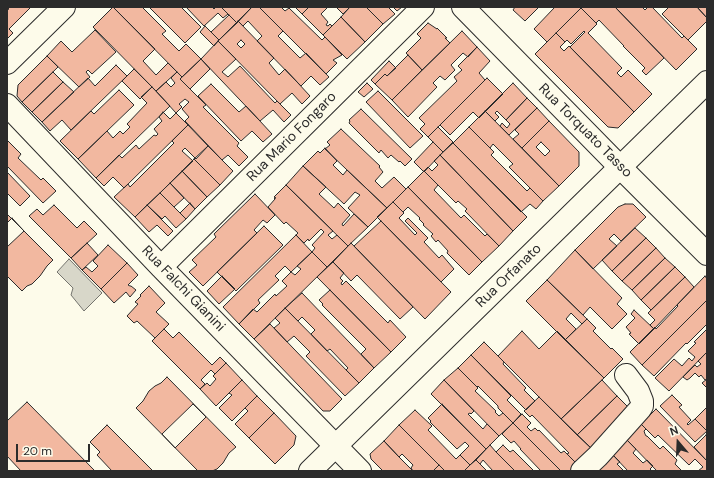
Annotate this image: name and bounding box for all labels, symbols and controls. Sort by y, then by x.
street label: Rua Torquato Tasso [535,81,635,181]
street label: Rua Mario Fongaro [244,89,340,185]
street label: Rua Orfanato [473,240,545,312]
street label: Rua Falchi Gianini [138,243,228,335]
north arrow [658,422,698,462]
text: N [668,423,680,439]
scale bar [18,436,92,462]
text: 20 m [23,443,52,459]

